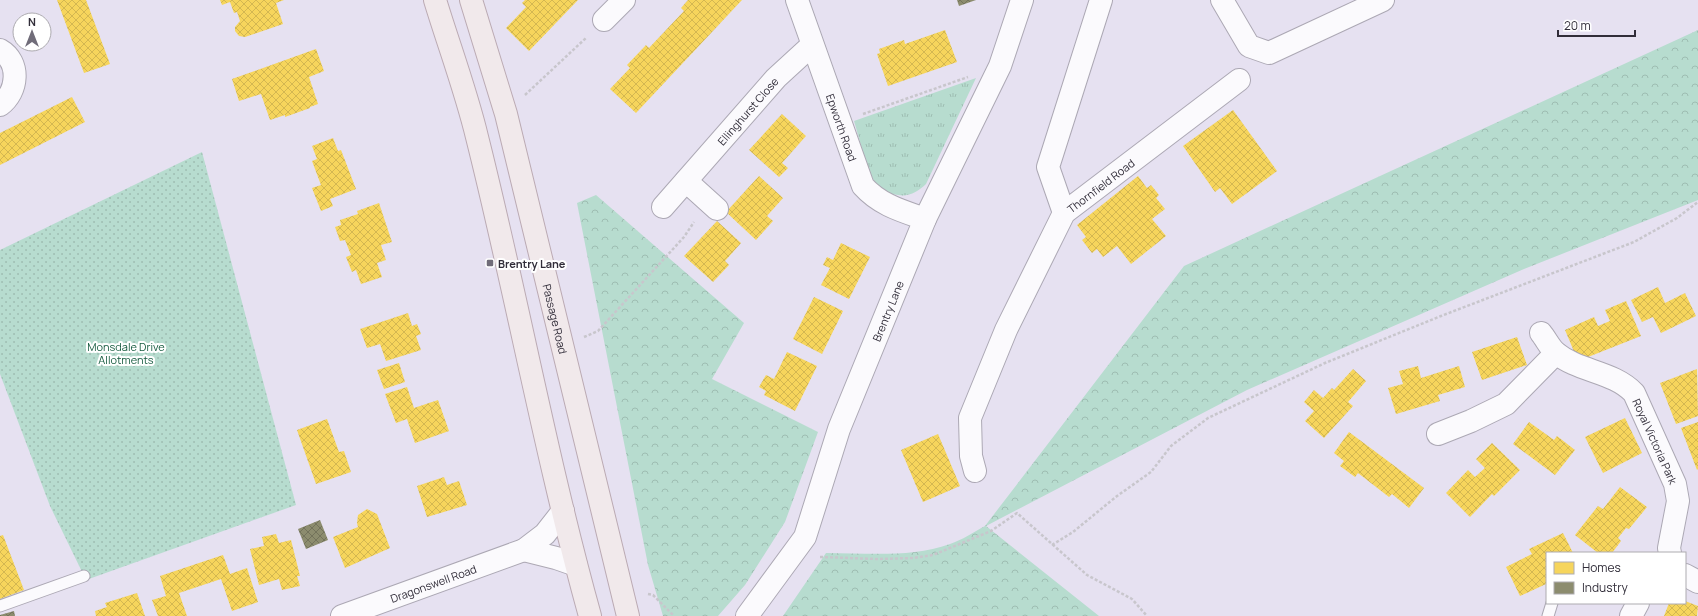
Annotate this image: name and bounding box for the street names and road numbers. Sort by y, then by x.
street label: Ellinghurst Close [714,73,782,148]
street label: Epworth Road [823,91,861,163]
street label: Thornfield Road [1064,155,1137,216]
street label: Brentry Lane [868,278,907,343]
street label: Passage Road [540,282,571,355]
street label: Royal Victoria Park [1630,396,1682,487]
street label: Dragonswell Road [388,560,478,605]

